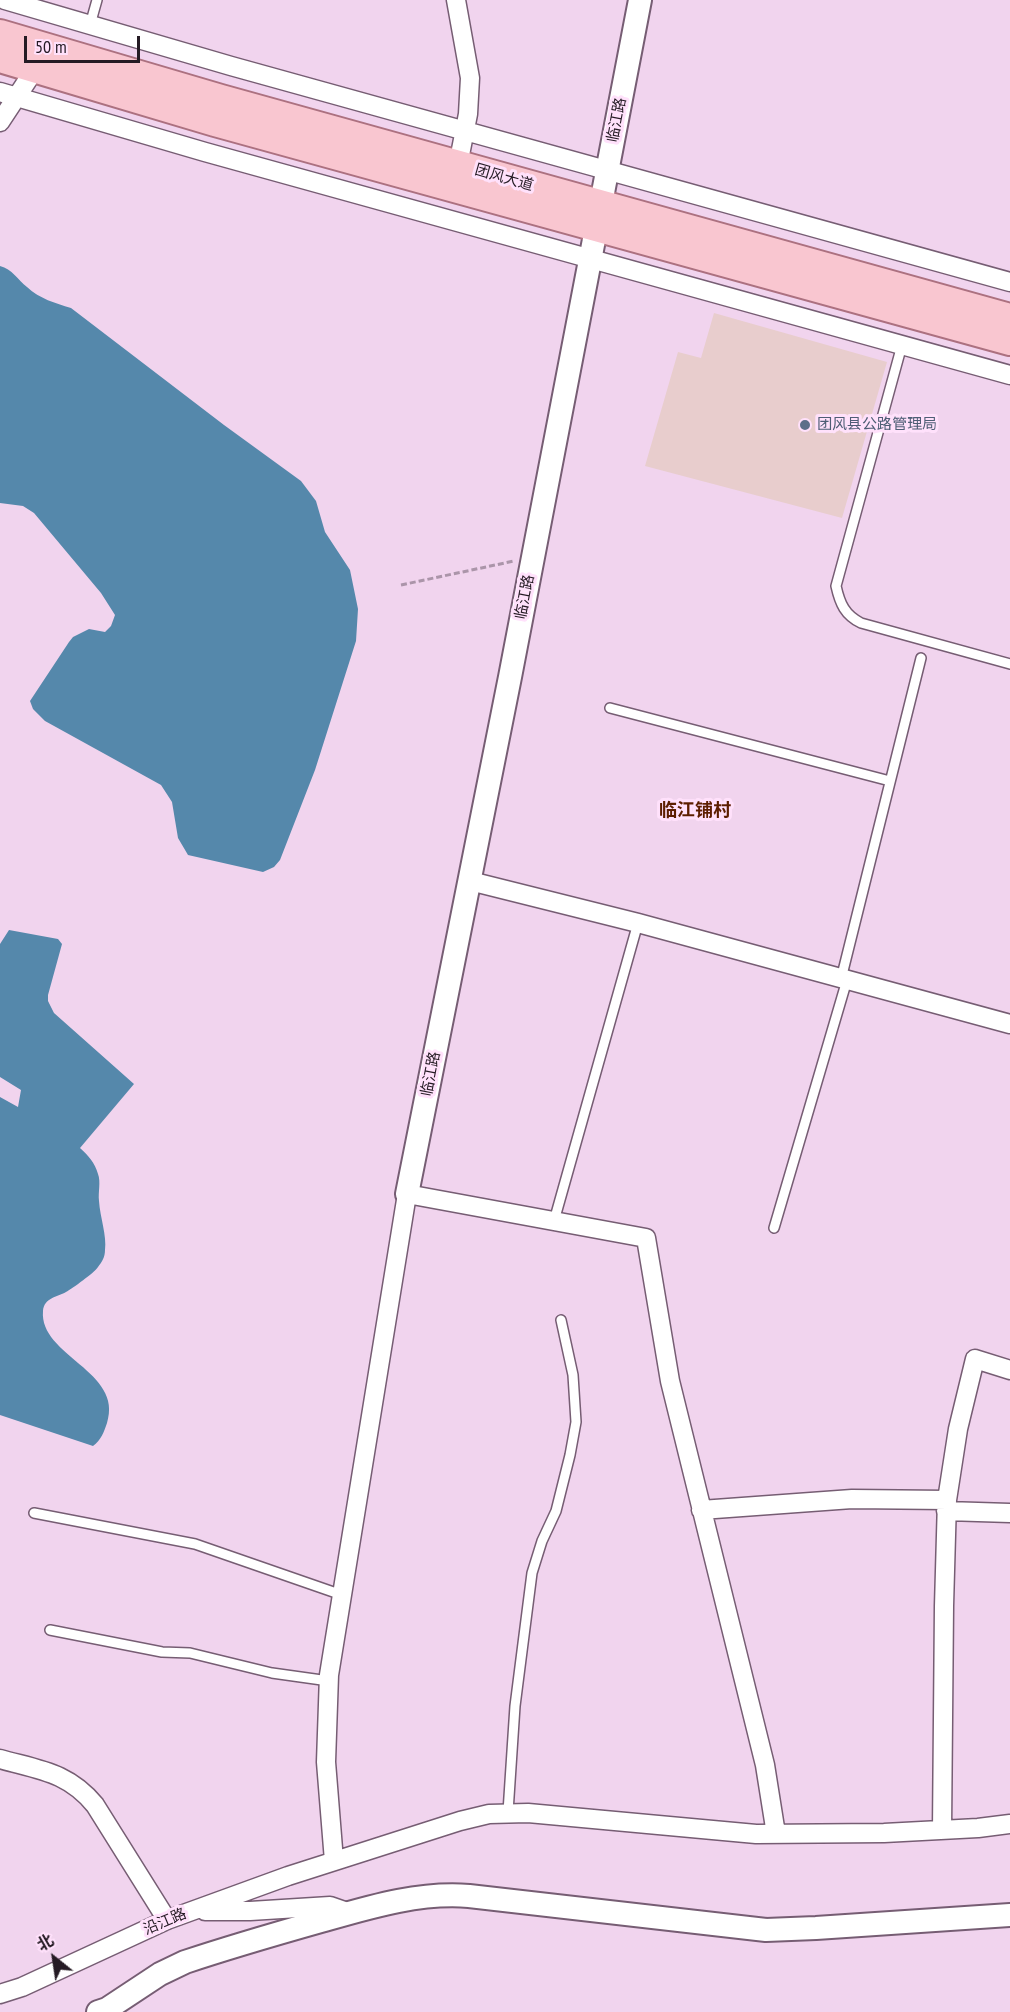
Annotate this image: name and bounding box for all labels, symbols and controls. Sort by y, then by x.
scale bar [27,24,142,62]
text: 50 m [35,35,67,58]
street label: 临江路 [604,96,630,144]
street label: 团风大道 [473,161,535,195]
place label: 团风县公路管理局 [817,416,937,434]
marker: 团风县公路管理局 [798,418,812,432]
street label: 临江路 [512,573,538,621]
district label: 临江铺村 [659,800,731,822]
street label: 临江路 [418,1050,444,1098]
street label: 沿江路 [141,1905,189,1939]
north arrow [24,1928,84,1988]
text: 北 [33,1930,57,1955]

